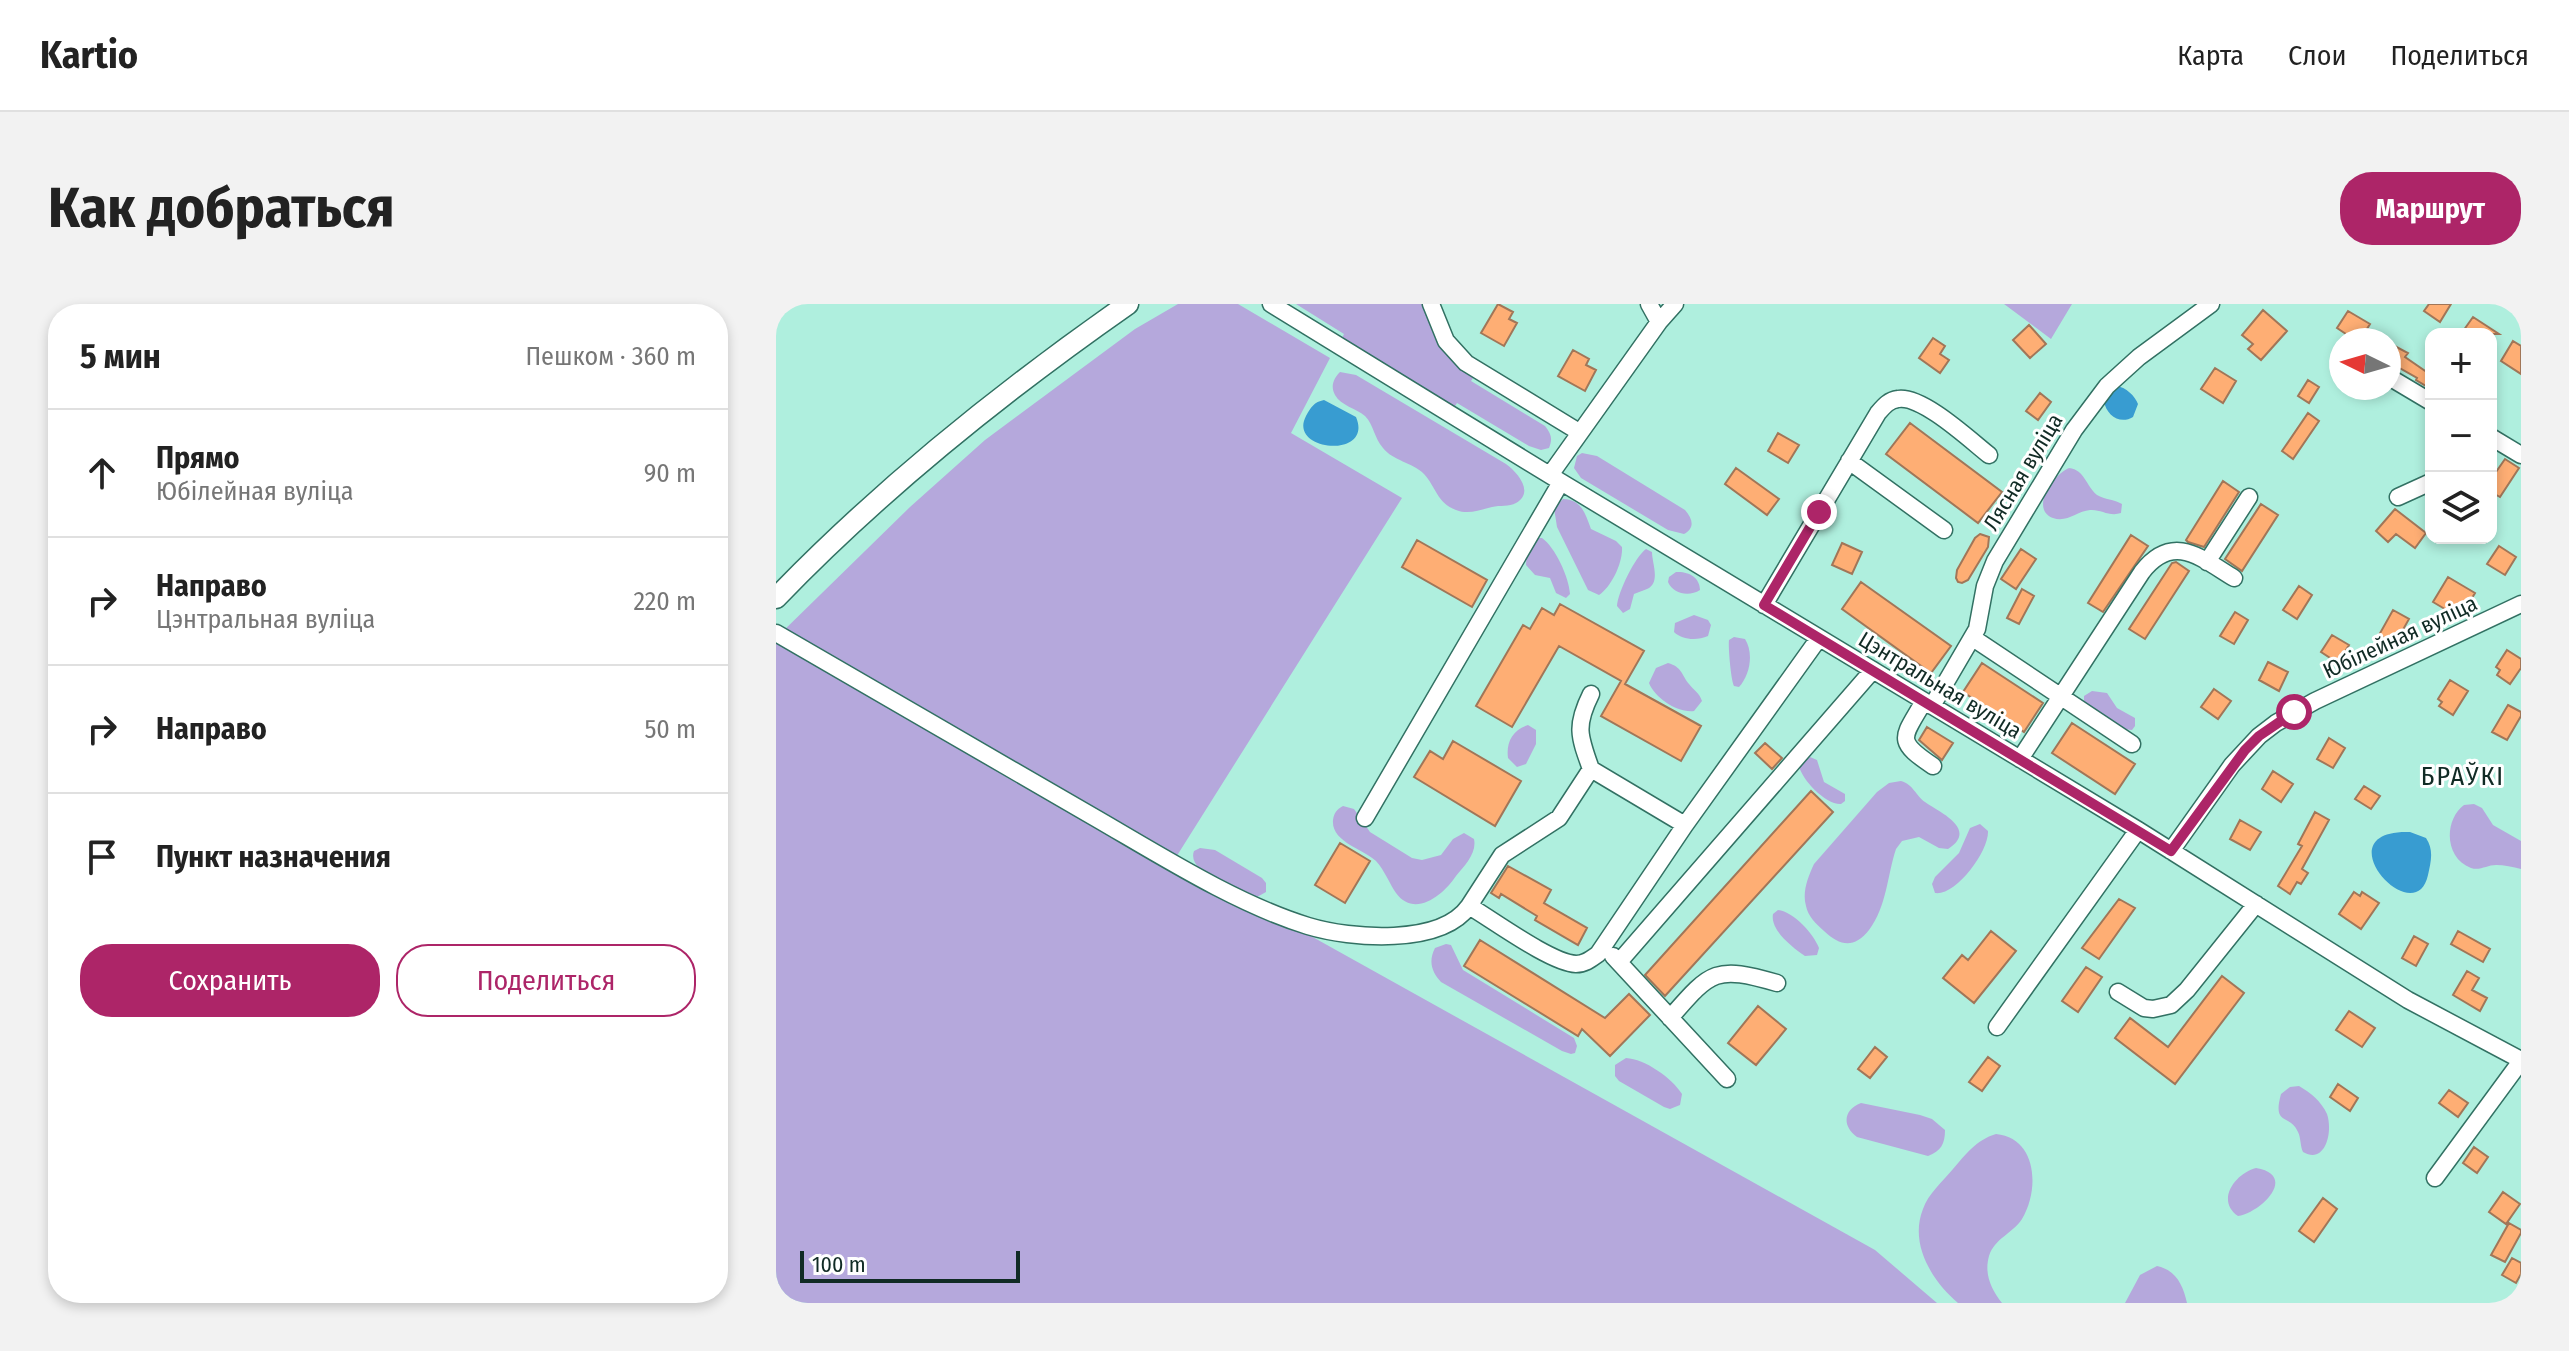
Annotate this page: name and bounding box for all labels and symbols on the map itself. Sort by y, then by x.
north arrow [2329,328,2401,400]
street label: Лясная вуліца [1978,409,2068,535]
route end [1801,494,1837,530]
street label: Юбілейная вуліца [2319,589,2481,685]
street label: Цэнтральная вуліца [1854,626,2026,744]
route start [2276,694,2312,730]
district label: БРАЎКІ [2421,761,2505,792]
scale bar [800,1247,1020,1283]

